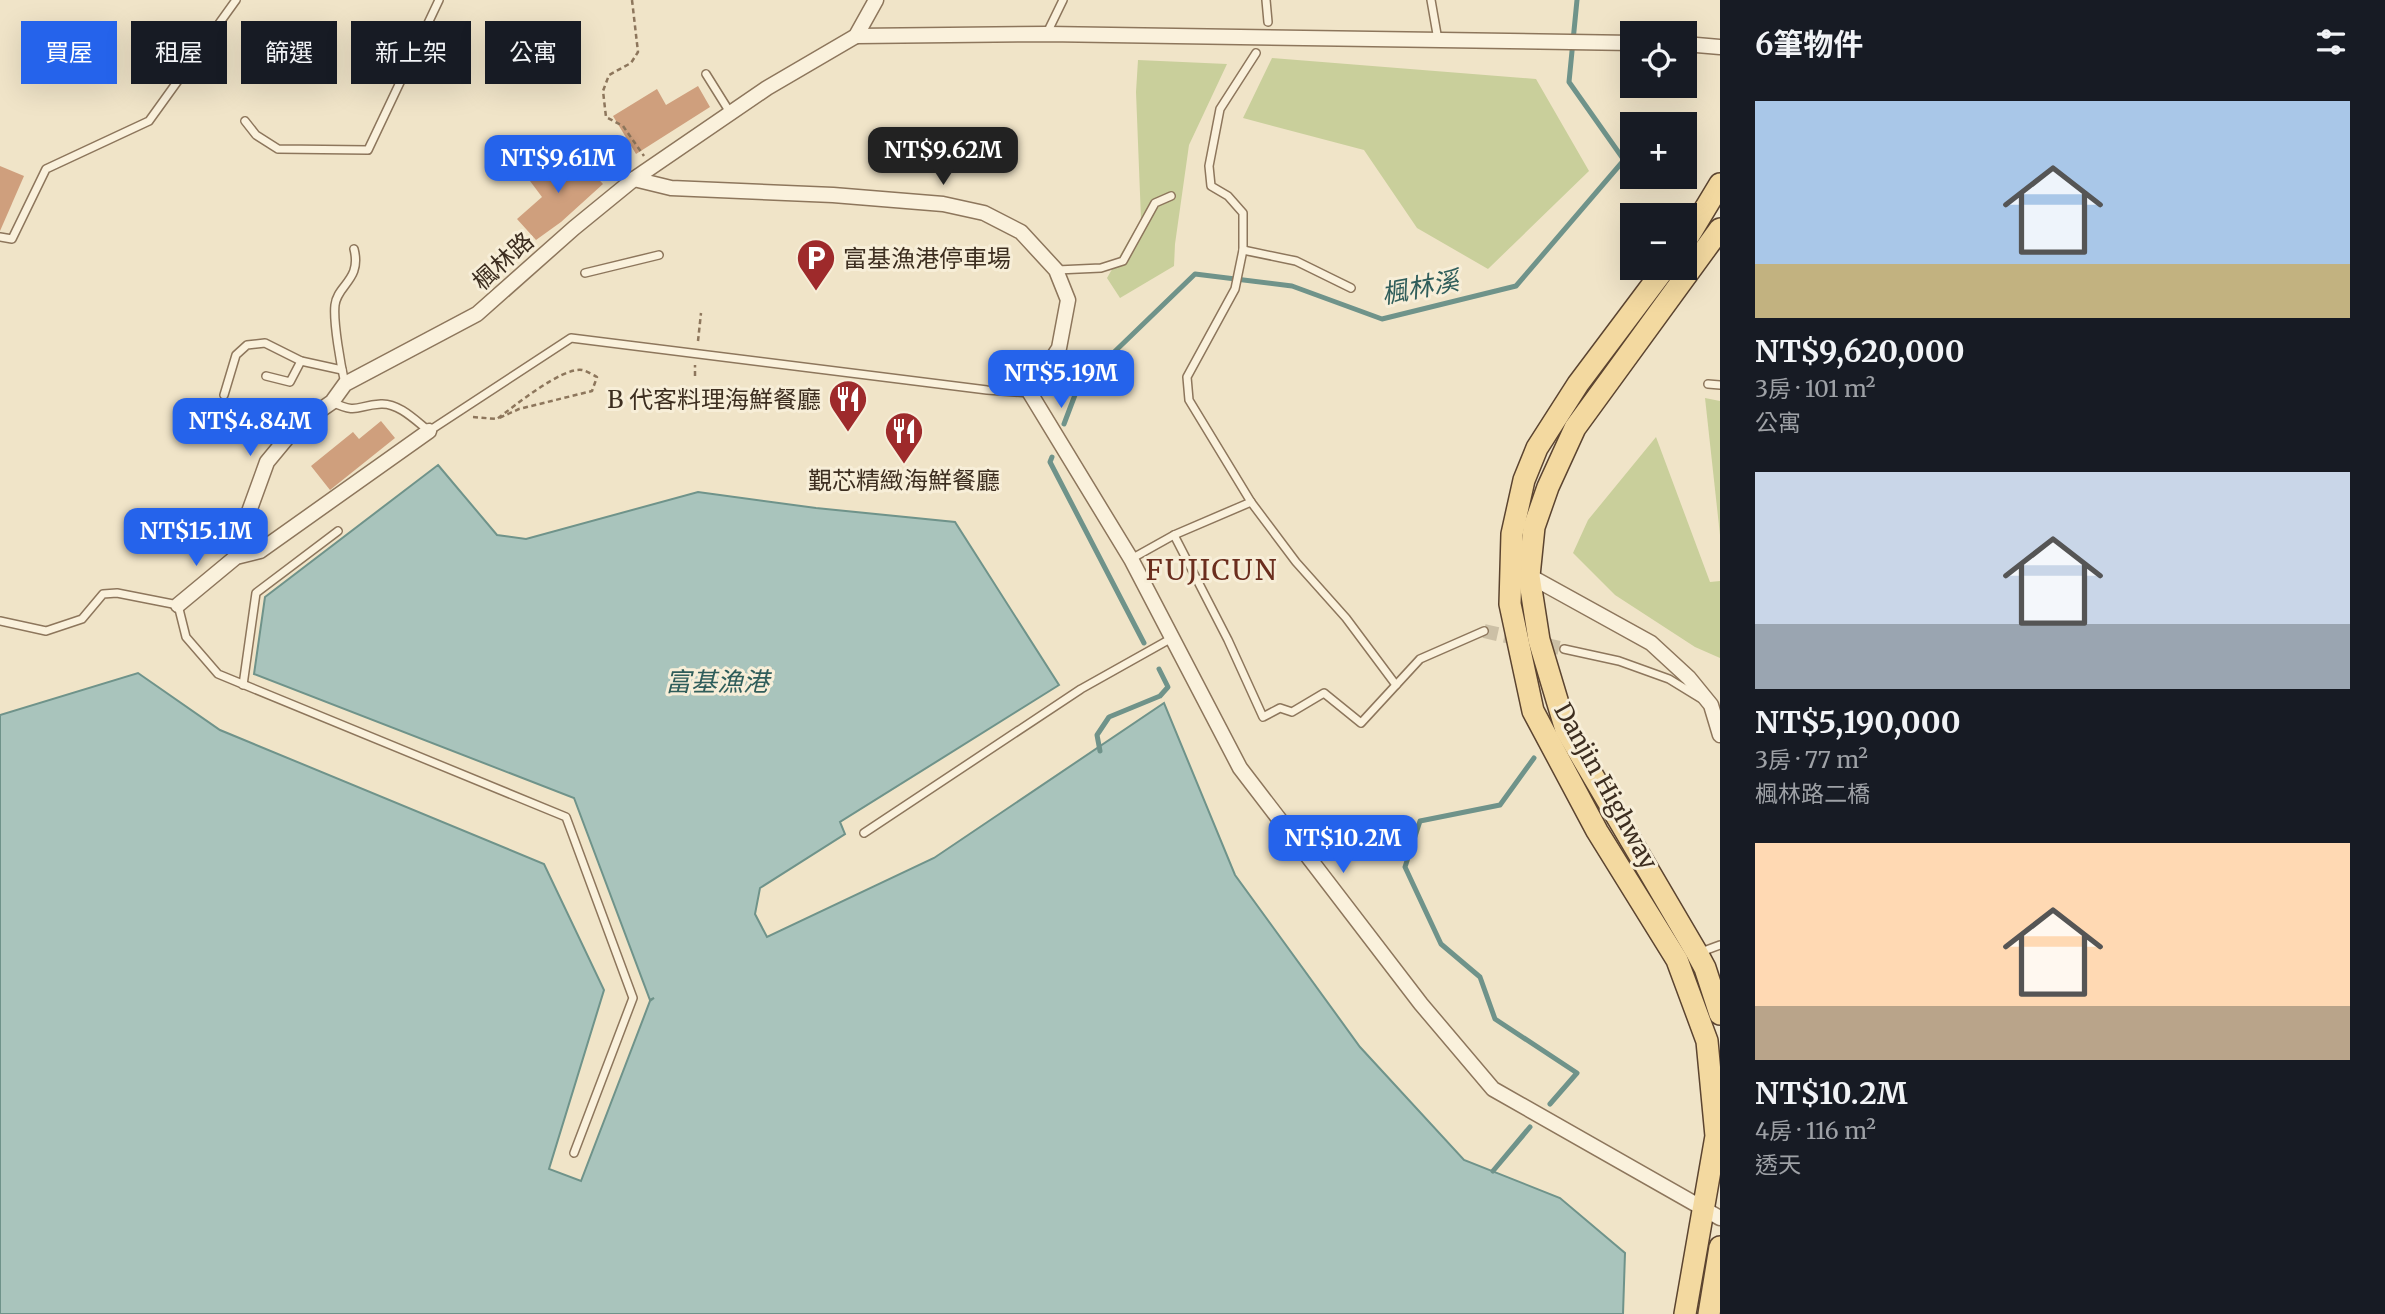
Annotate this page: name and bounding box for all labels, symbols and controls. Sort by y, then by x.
chip: 買屋 [21,21,117,84]
chip: 租屋 [131,21,227,84]
chip: 篩選 [241,21,337,84]
chip: 新上架 [351,21,471,84]
chip: 公寓 [485,21,581,84]
map controls [1620,21,1697,280]
button: locate [1620,21,1697,98]
icon: filters [2312,23,2350,61]
text: 6筆物件 [1755,25,1863,63]
button: + [1620,112,1697,189]
pin: NT$9.62M [871,128,1015,187]
text: NT$9.62M [884,135,1002,164]
pin: NT$9.61M [486,136,630,195]
text: NT$9.61M [500,143,616,172]
icon: home [1990,147,2116,273]
button: − [1620,203,1697,280]
street label: 楓林路 [466,225,540,297]
parking icon: 富基漁港停車場 [795,237,837,292]
place label: 富基漁港停車場 [843,243,1011,274]
water label: 楓林溪 [1379,263,1465,311]
text: NT$9,620,000 [1755,332,1965,370]
pin: NT$5.19M [989,350,1133,410]
text: NT$5.19M [1004,358,1118,387]
text: 3房 · 101 m² [1755,374,1875,403]
restaurant icon: B 代客料理海鮮餐廳 [827,378,869,433]
place label: B 代客料理海鮮餐廳 [607,384,821,415]
pin: NT$4.84M [178,398,322,458]
text: NT$4.84M [189,406,311,435]
text: 公寓 [1755,408,1801,437]
restaurant icon: 覲芯精緻海鮮餐廳 [883,410,925,465]
place label: 覲芯精緻海鮮餐廳 [808,465,1000,496]
pin: NT$15.1M [124,508,268,568]
text: NT$15.1M [140,516,252,545]
icon: home [1990,518,2116,644]
district label: FUJICUN [1146,552,1278,588]
water label: 富基漁港 [665,665,773,698]
street label: Danjin Highway [1547,697,1665,875]
text: NT$5,190,000 [1755,703,1961,741]
text: 3房 · 77 m² [1755,745,1868,774]
text: 楓林路二橋 [1755,779,1870,808]
pin: NT$10.2M [1271,816,1415,875]
text: NT$10.2M [1284,823,1402,852]
icon: home [1990,889,2116,1015]
text: NT$10.2M [1755,1074,1908,1112]
text: 4房 · 116 m² [1755,1116,1876,1145]
text: 透天 [1755,1150,1801,1179]

